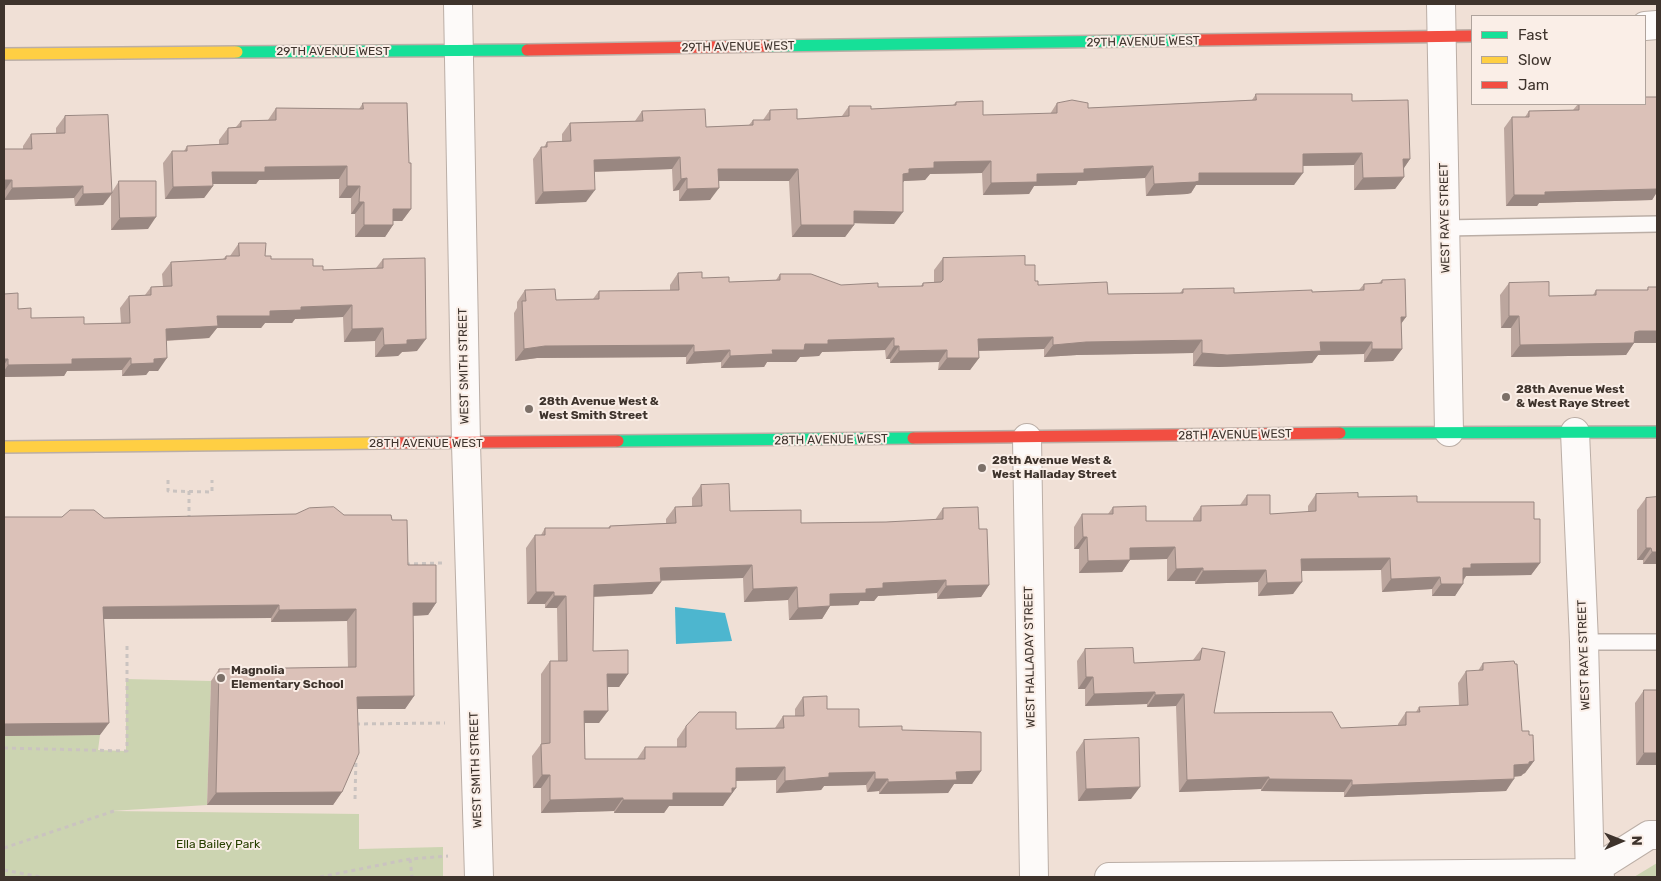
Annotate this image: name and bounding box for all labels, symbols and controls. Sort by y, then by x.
legend [1471,15,1646,105]
text: Fast [1518,26,1548,44]
street label: 29TH AVENUE WEST [1086,34,1200,50]
street label: 29TH AVENUE WEST [681,39,795,55]
street label: 29TH AVENUE WEST [276,45,390,59]
text: Slow [1518,51,1551,69]
text: Jam [1518,76,1549,94]
street label: WEST RAYE STREET [1437,162,1453,274]
street label: WEST SMITH STREET [456,308,472,424]
place label: 28th Avenue West & West Raye Street [1516,383,1630,411]
marker: 28th Avenue West & West Raye Street [1500,391,1512,403]
place label: 28th Avenue West & West Smith Street [539,395,659,423]
marker: 28th Avenue West & West Smith Street [523,403,535,415]
street label: 28TH AVENUE WEST [1178,427,1292,443]
street label: 28TH AVENUE WEST [774,432,888,448]
street label: 28TH AVENUE WEST [369,437,483,451]
place label: 28th Avenue West & West Halladay Street [992,454,1117,482]
marker: 28th Avenue West & West Halladay Street [976,462,988,474]
street label: WEST HALLADAY STREET [1022,586,1038,728]
street label: WEST RAYE STREET [1575,599,1593,711]
place label: Magnolia Elementary School [231,664,344,692]
marker: Magnolia Elementary School [215,672,227,684]
street label: WEST SMITH STREET [467,712,485,828]
north arrow [1596,816,1646,866]
text: N [1628,836,1645,846]
park label: Ella Bailey Park [176,838,260,852]

